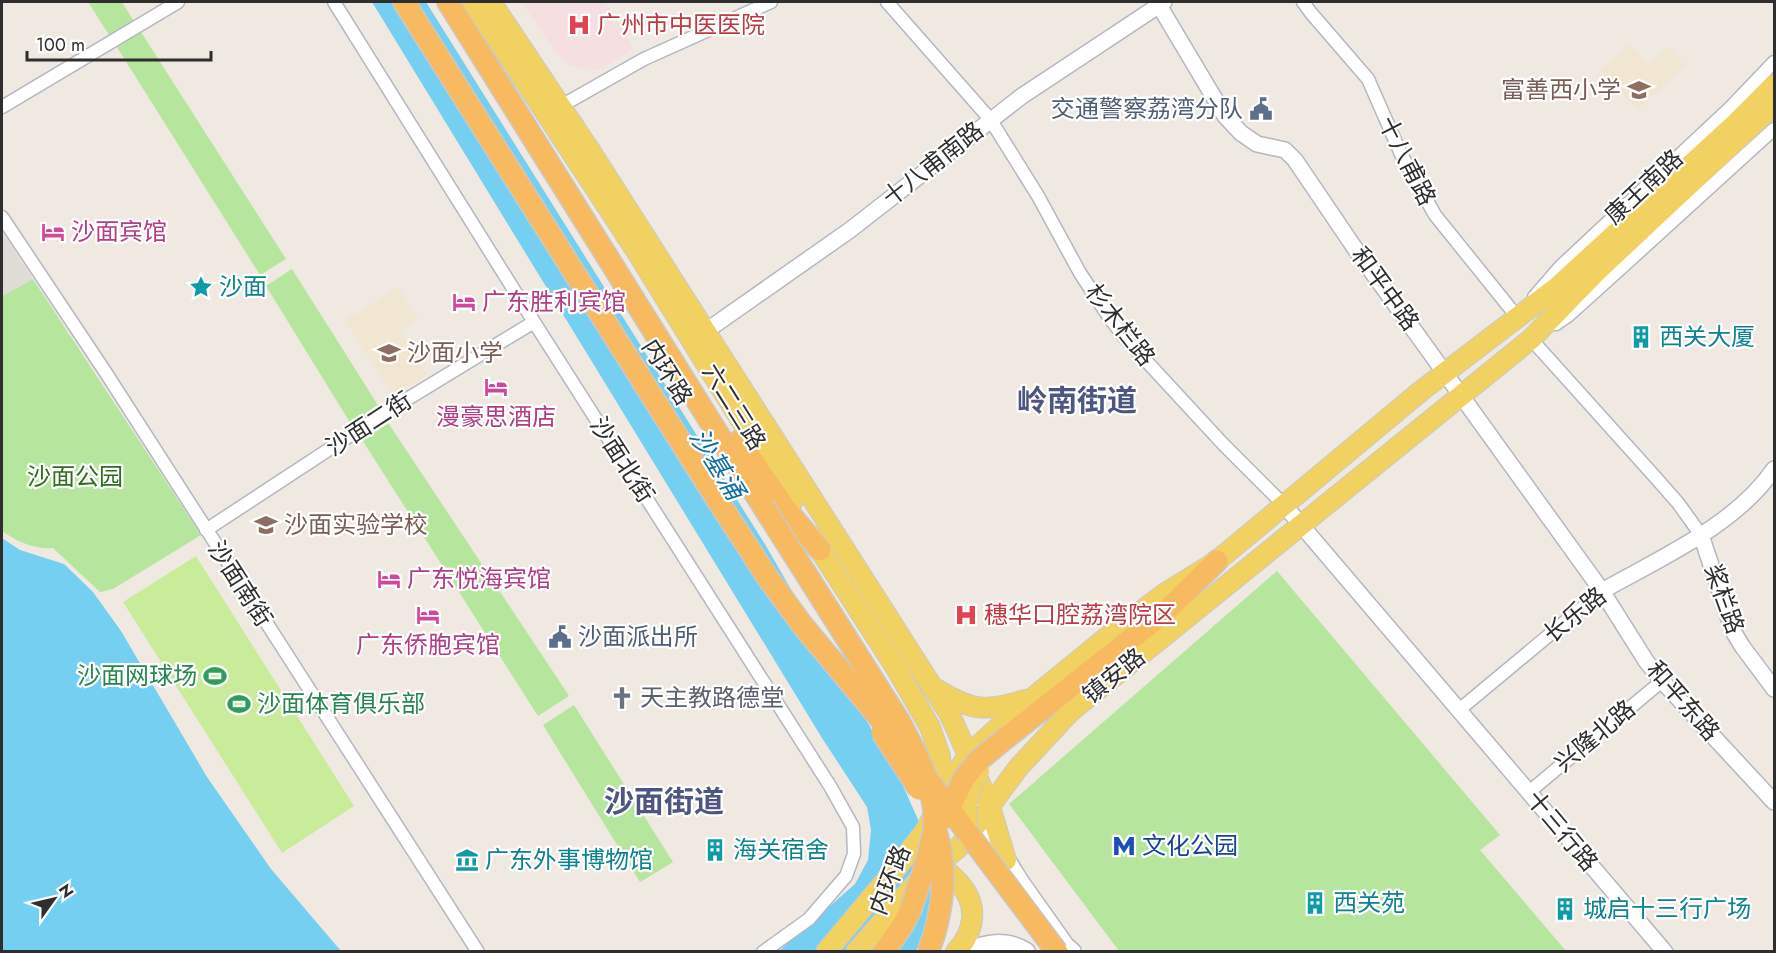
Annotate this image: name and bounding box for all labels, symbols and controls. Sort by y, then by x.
place label: 广州市中医医院 [597,7,765,42]
hospital icon: 广州市中医医院 [566,12,592,38]
scale bar [27,24,212,62]
text: 100 m [36,32,85,58]
place label: 富善西小学 [1501,72,1621,107]
school or university icon: 富善西小学 [1626,77,1652,103]
place label: 交通警察荔湾分队 [1051,91,1243,126]
public building icon: 交通警察荔湾分队 [1248,96,1274,122]
street label: 十八甫路 [1370,110,1445,211]
street label: 十八甫南路 [875,113,991,214]
street label: 康王南路 [1597,141,1691,232]
place label: 沙面宾馆 [71,214,167,249]
hotel icon: 沙面宾馆 [40,219,66,245]
street label: 和平中路 [1343,240,1428,338]
place label: 沙面 [219,269,267,304]
place icon: 沙面 [188,274,214,300]
street label: 杉木栏路 [1077,276,1164,373]
place label: 广东胜利宾馆 [482,284,626,319]
hotel icon: 广东胜利宾馆 [451,289,477,315]
place label: 西关大厦 [1659,319,1755,354]
building icon: 西关大厦 [1628,324,1654,350]
street label: 内环路 [634,332,701,412]
place label: 沙面小学 [407,335,503,370]
school or university icon: 沙面小学 [376,340,402,366]
street label: 六二三路 [694,357,775,457]
hotel icon: 漫豪思酒店 [483,374,509,400]
district label: 岭南街道 [1017,379,1137,422]
street label: 沙面二街 [319,383,419,464]
place label: 漫豪思酒店 [436,399,556,434]
street label: 沙面北街 [582,410,663,510]
water label: 沙基涌 [680,421,755,510]
park label: 沙面公园 [27,459,123,494]
place label: 沙面实验学校 [284,507,428,542]
school or university icon: 沙面实验学校 [253,512,279,538]
street label: 沙面南街 [200,534,281,634]
street label: 桨栏路 [1696,559,1753,639]
place label: 广东悦海宾馆 [407,561,551,596]
hotel icon: 广东悦海宾馆 [376,566,402,592]
street label: 长乐路 [1536,578,1614,651]
place label: 穗华口腔荔湾院区 [984,597,1176,632]
hotel icon: 广东侨胞宾馆 [415,602,441,628]
hospital icon: 穗华口腔荔湾院区 [953,602,979,628]
place label: 沙面派出所 [578,619,698,654]
public building icon: 沙面派出所 [547,624,573,650]
place label: 广东侨胞宾馆 [356,627,500,662]
street label: 镇安路 [1075,639,1153,712]
street label: 和平东路 [1639,653,1728,748]
place label: 沙面网球场 [77,658,197,693]
sports icon: 沙面网球场 [202,663,228,689]
place label: 天主教路德堂 [640,680,784,715]
church icon: 天主教路德堂 [609,685,635,711]
place label: 沙面体育俱乐部 [257,686,425,721]
sports icon: 沙面体育俱乐部 [226,691,252,717]
street label: 兴隆北路 [1547,691,1643,780]
district label: 沙面街道 [604,780,724,823]
street label: 十三行路 [1518,783,1607,879]
place label: 文化公园 [1142,828,1238,863]
place label: 海关宿舍 [733,832,829,867]
metro station icon: 文化公园 [1111,833,1137,859]
building icon: 海关宿舍 [702,837,728,863]
street label: 内环路 [860,840,919,920]
place label: 广东外事博物馆 [485,842,653,877]
museum icon: 广东外事博物馆 [454,847,480,873]
north arrow [24,869,84,929]
text: N [53,879,79,903]
place label: 西关苑 [1333,885,1405,920]
building icon: 西关苑 [1302,890,1328,916]
place label: 城启十三行广场 [1583,891,1751,926]
building icon: 城启十三行广场 [1552,896,1578,922]

